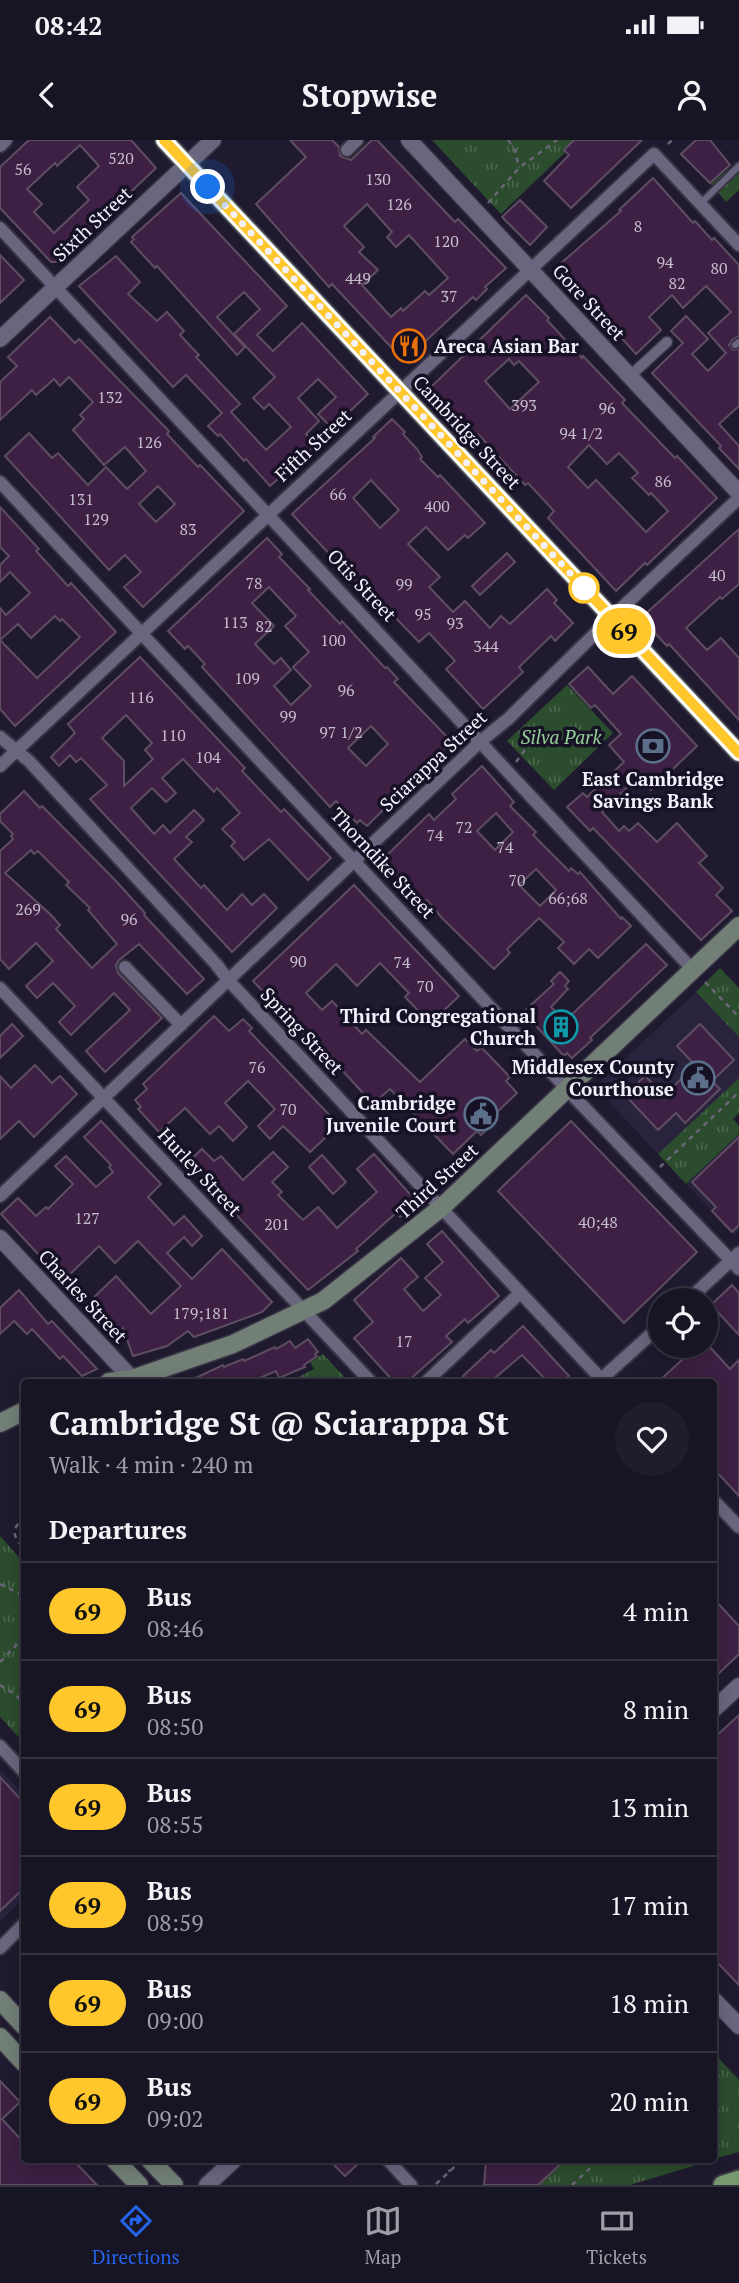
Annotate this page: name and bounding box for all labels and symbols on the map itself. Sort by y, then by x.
house number: 520 [108,147,134,169]
house number: 56 [14,158,32,180]
house number: 130 [365,168,391,190]
your location [190,169,225,204]
street label: Sixth Street [47,181,136,267]
house number: 126 [386,193,412,215]
house number: 8 [634,215,642,237]
house number: 120 [433,230,459,252]
house number: 94 [656,251,674,273]
house number: 80 [710,257,728,279]
street label: Gore Street [548,258,631,345]
house number: 449 [345,267,371,289]
house number: 82 [668,272,686,294]
house number: 37 [440,285,458,307]
restaurant icon: Areca Asian Bar [390,327,428,365]
place label: Areca Asian Bar [434,333,580,358]
street label: Cambridge Street [408,369,527,494]
house number: 132 [97,386,123,408]
house number: 393 [511,394,537,416]
house number: 96 [598,397,616,419]
street label: Fifth Street [269,403,356,486]
house number: 94 1/2 [559,422,603,444]
house number: 126 [136,431,162,453]
house number: 86 [654,470,672,492]
house number: 66 [329,483,347,505]
house number: 131 [68,488,94,510]
house number: 400 [424,495,450,517]
house number: 129 [83,508,109,530]
house number: 83 [179,518,197,540]
street label: Otis Street [322,543,402,626]
house number: 40 [708,564,726,586]
house number: 78 [245,572,263,594]
house number: 99 [395,573,413,595]
unlabelled marker [569,573,599,603]
house number: 95 [414,603,432,625]
line badge: 69 [592,608,656,654]
house number: 113 [222,611,248,633]
house number: 93 [446,612,464,634]
house number: 82 [255,615,273,637]
house number: 100 [320,629,346,651]
house number: 344 [473,635,499,657]
house number: 109 [234,667,260,689]
house number: 96 [337,679,355,701]
house number: 116 [128,686,154,708]
house number: 99 [279,705,297,727]
street label: Sciarappa Street [374,705,492,817]
house number: 97 1/2 [319,721,363,743]
house number: 110 [160,724,186,746]
park label: Silva Park [520,724,602,749]
bank icon: East Cambridge Savings Bank [634,727,672,765]
house number: 104 [195,746,221,768]
place label: East Cambridge Savings Bank [582,766,724,813]
street label: Thorndike Street [326,802,441,923]
house number: 72 [455,816,473,838]
house number: 74 [426,824,444,846]
house number: 74 [496,836,514,858]
house number: 70 [508,869,526,891]
house number: 66;68 [548,887,588,909]
house number: 269 [15,898,41,920]
house number: 96 [120,908,138,930]
house number: 90 [289,950,307,972]
house number: 74 [393,951,411,973]
house number: 70 [416,975,434,997]
street label: Spring Street [256,982,349,1080]
place label: Third Congregational Church [340,1003,536,1050]
building icon: Third Congregational Church [542,1008,580,1046]
place label: Middlesex County Courthouse [512,1054,675,1101]
house number: 76 [248,1056,266,1078]
public building icon: Middlesex County Courthouse [679,1059,717,1097]
place label: Cambridge Juvenile Court [326,1090,456,1137]
public building icon: Cambridge Juvenile Court [462,1095,500,1133]
house number: 70 [279,1098,297,1120]
street label: Hurley Street [153,1122,248,1221]
street label: Third Street [390,1137,483,1224]
house number: 127 [74,1207,100,1229]
house number: 40;48 [578,1211,618,1233]
house number: 201 [264,1213,290,1235]
street label: Charles Street [34,1244,133,1348]
house number: 179;181 [173,1302,229,1324]
house number: 17 [395,1330,413,1352]

